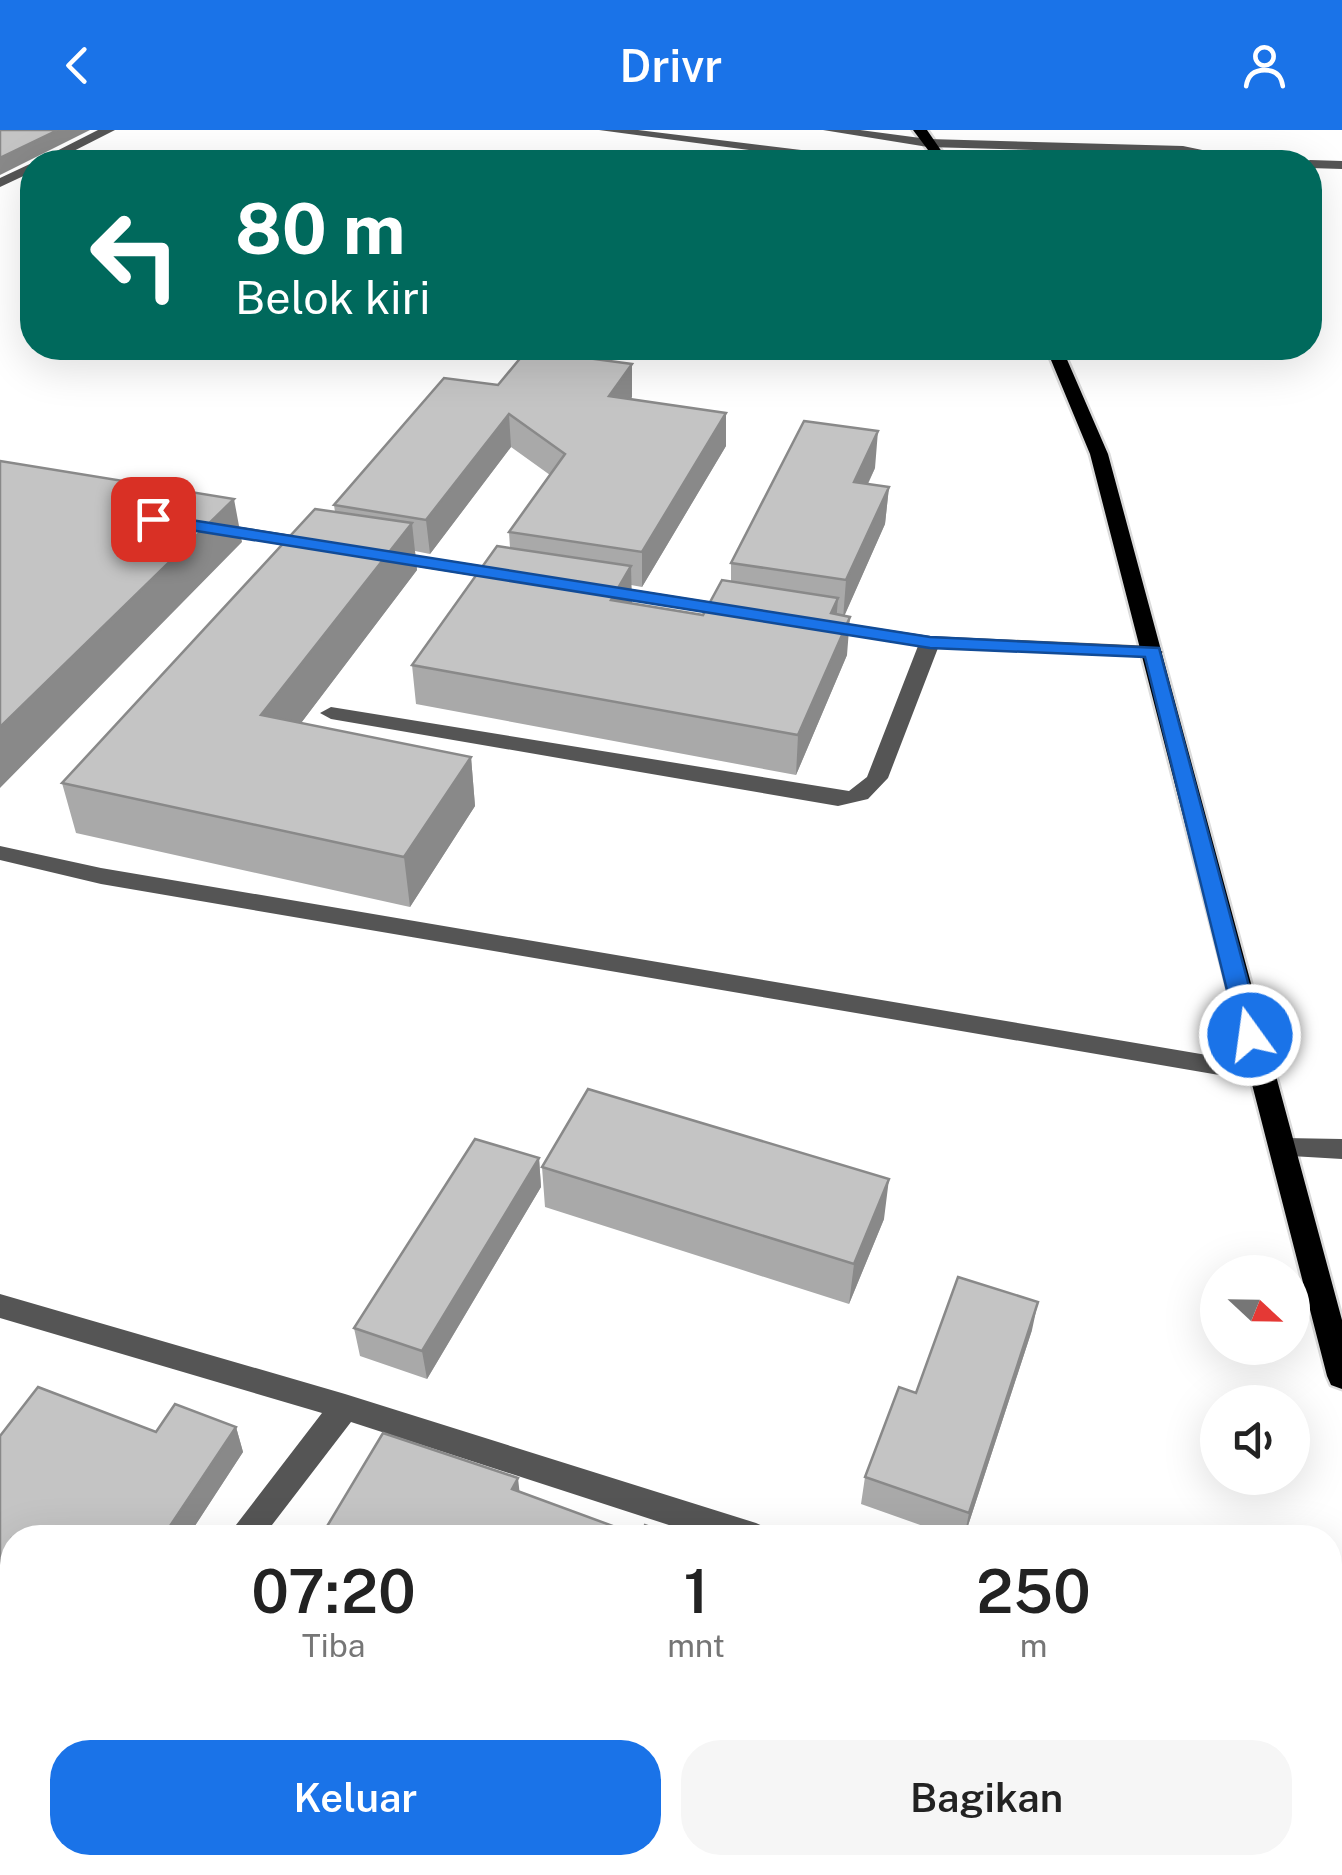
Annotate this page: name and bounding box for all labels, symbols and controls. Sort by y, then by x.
icon: back [50,38,105,93]
icon: person [1237,38,1292,93]
text: Drivr [620,39,722,92]
text: 80 m [235,187,405,270]
icon: left [70,190,200,320]
text: Belok kiri [235,271,430,324]
pin [111,477,196,562]
icon: arrive [126,492,181,547]
position arrow [1198,983,1302,1087]
north arrow [1200,1255,1310,1365]
map controls [1200,1255,1310,1495]
button: sound [1200,1385,1310,1495]
text: 07:20 [251,1556,416,1627]
text: 1 [684,1556,709,1627]
text: 250 [976,1556,1091,1627]
text: Tiba [302,1627,365,1664]
text: mnt [667,1627,725,1664]
text: m [1020,1627,1047,1664]
button: Keluar [50,1740,661,1855]
button: Bagikan [681,1740,1292,1855]

